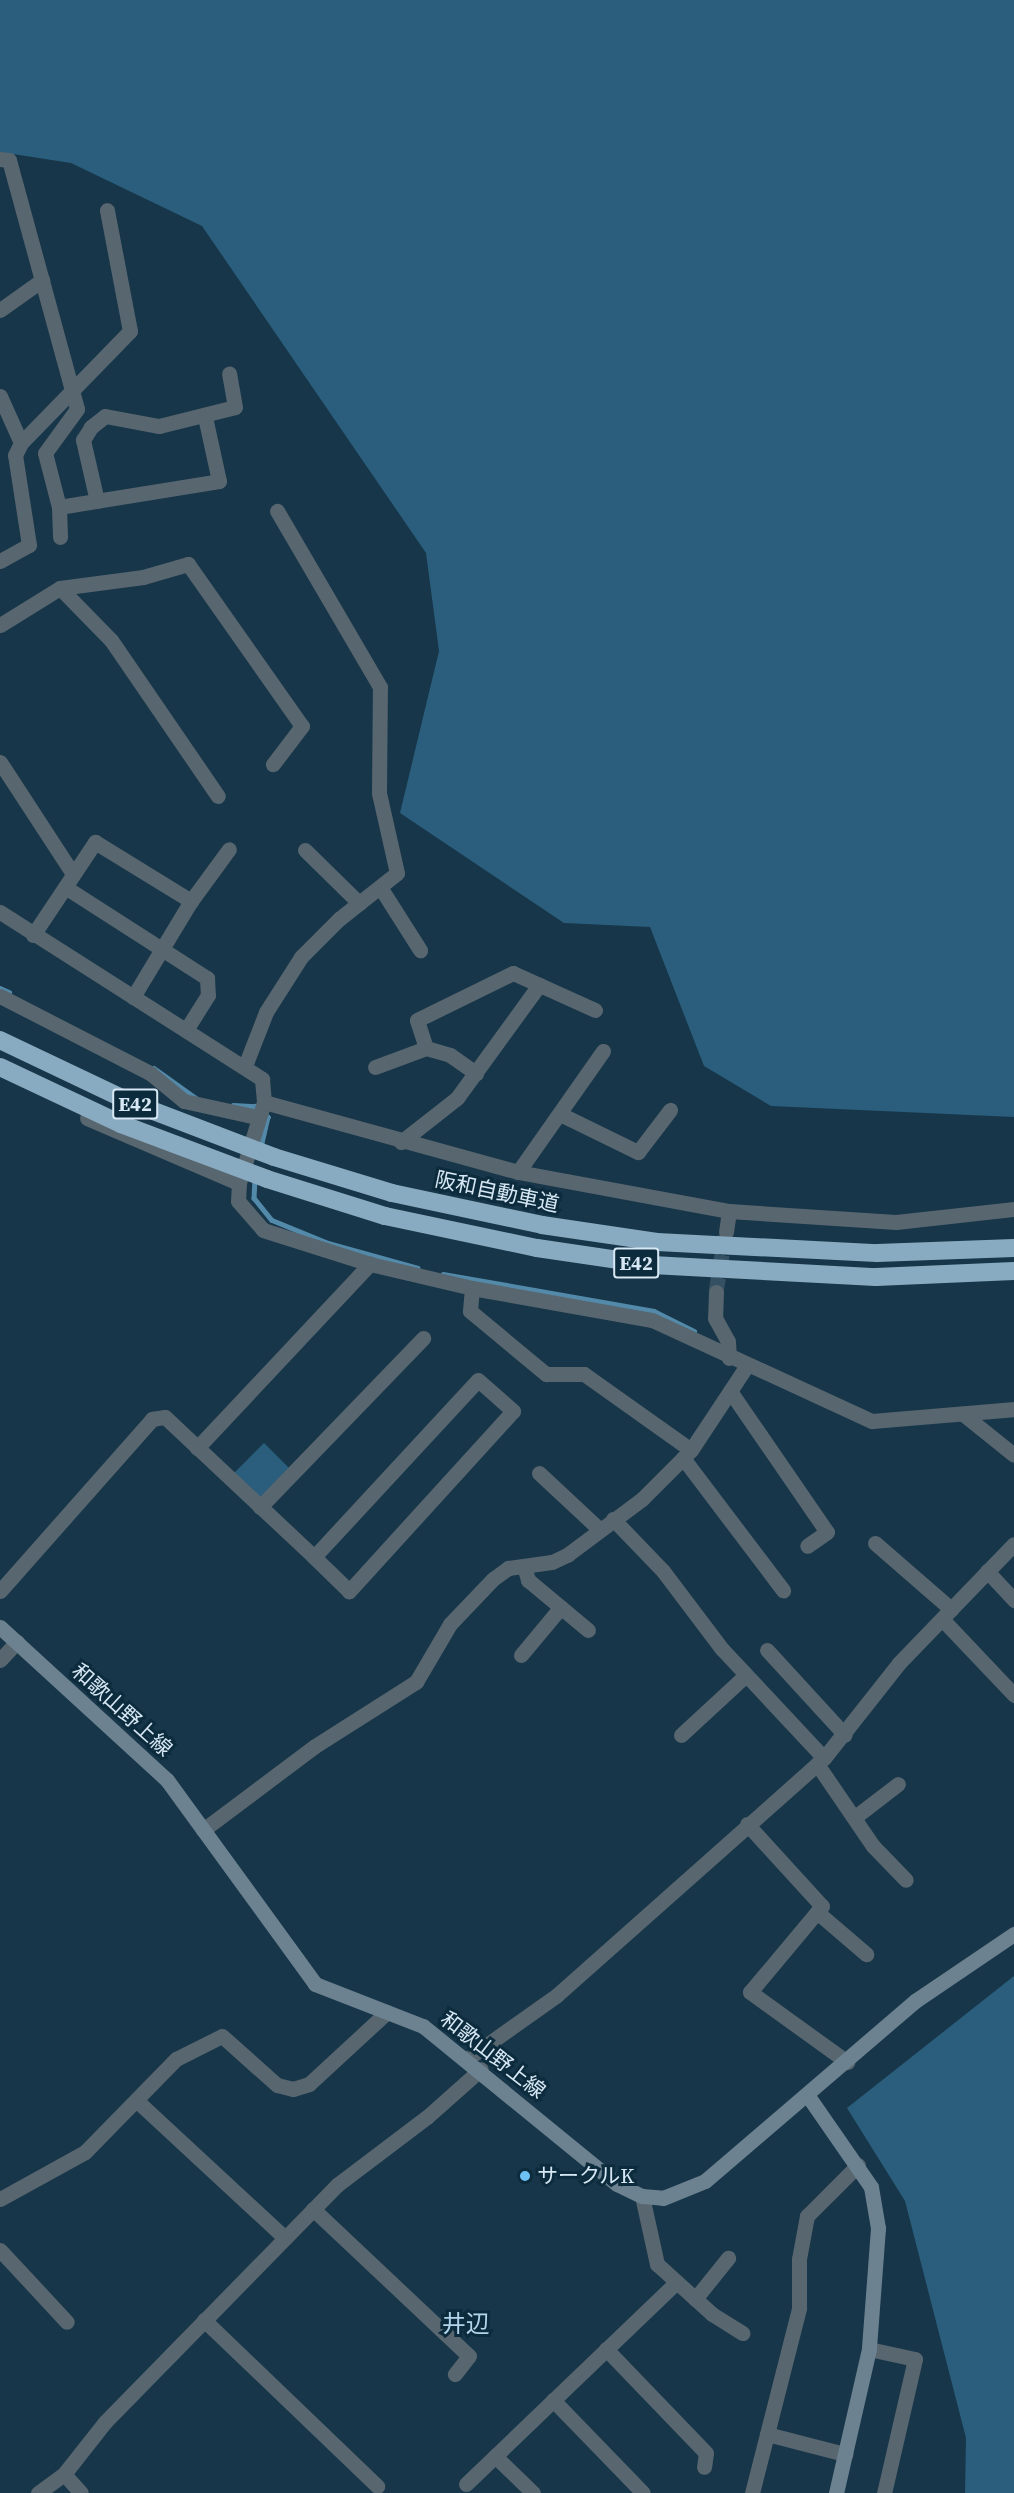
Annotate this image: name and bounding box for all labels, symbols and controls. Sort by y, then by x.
road number: E42 [111,1087,159,1121]
street label: 阪和自動車道 [433,1167,561,1217]
road number: E42 [612,1246,660,1280]
street label: 和歌山野上線 [67,1658,177,1762]
street label: 和歌山野上線 [436,2006,550,2104]
place label: サークルK [537,2163,635,2189]
marker: サークルK [518,2169,532,2183]
district label: 井辺 [442,2310,490,2338]

